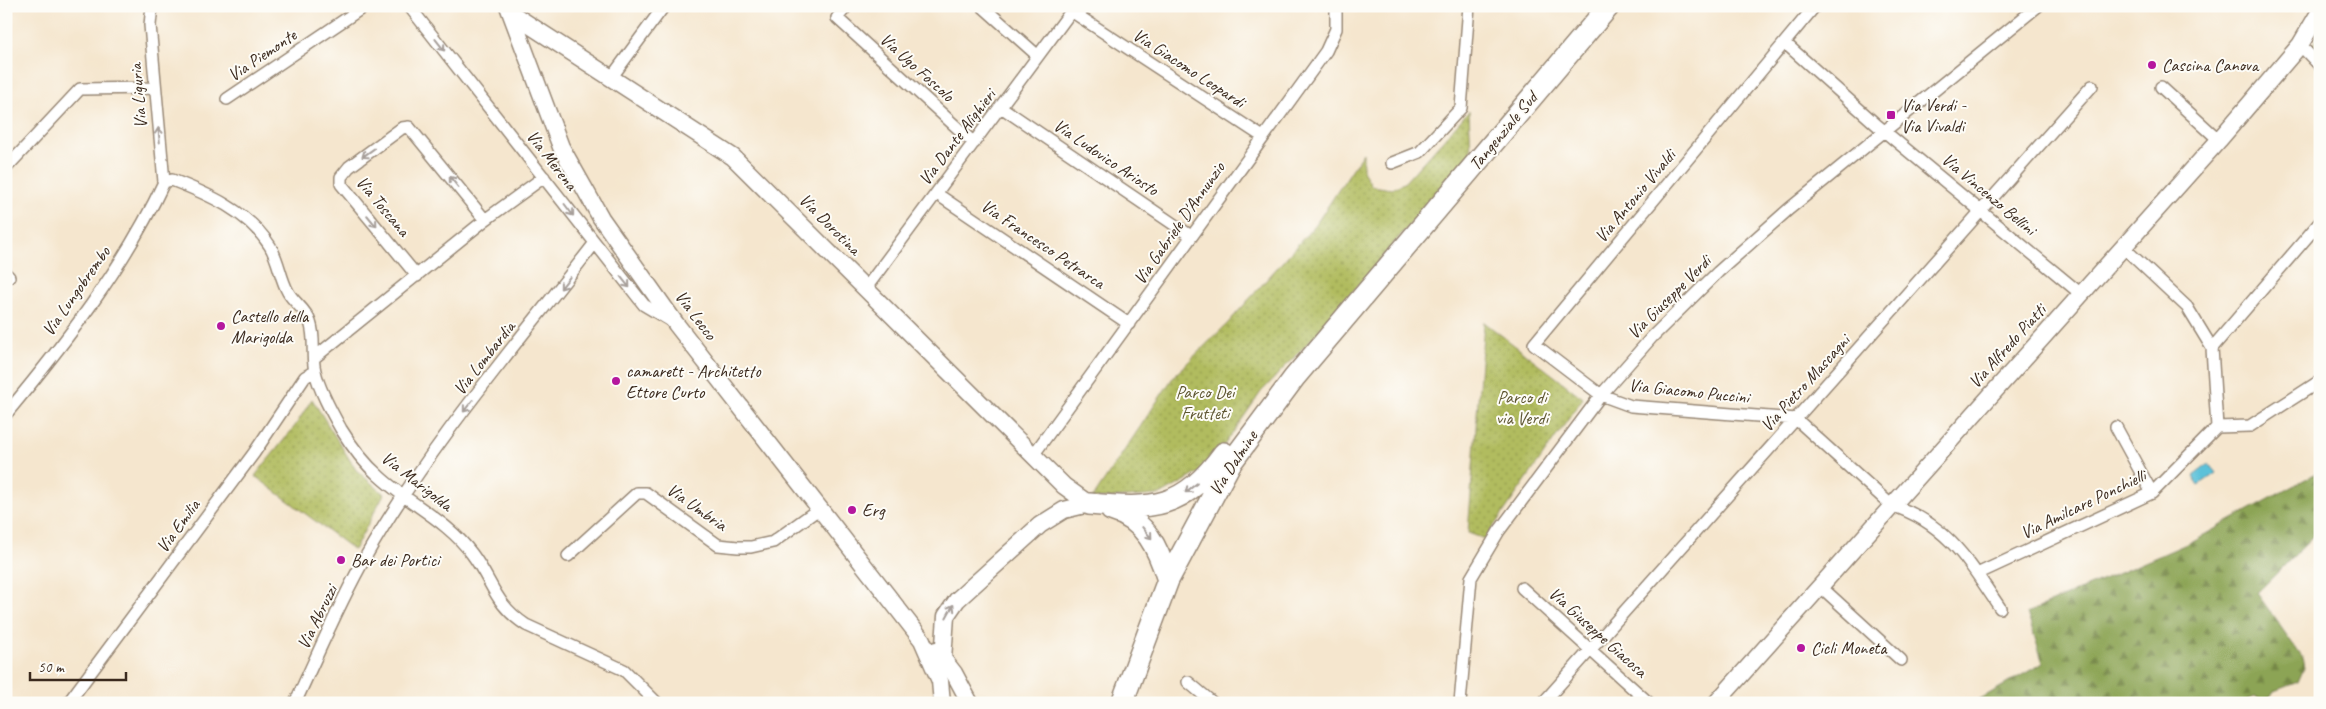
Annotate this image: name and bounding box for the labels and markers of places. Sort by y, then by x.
place label: Cascina Canova [2162,54,2260,76]
marker: Cascina Canova [2146,59,2158,71]
place label: Via Verdi - Via Vivaldi [1901,94,1967,137]
marker: Via Verdi - Via Vivaldi [1885,109,1897,121]
place label: Castello della Marigolda [231,305,310,348]
marker: Castello della Marigolda [215,320,227,332]
place label: camarett - Architetto Ettore Curto [626,360,762,403]
marker: camarett - Architetto Ettore Curto [610,375,622,387]
place label: Erg [862,499,886,521]
marker: Erg [846,504,858,516]
place label: Bar dei Portici [351,549,442,571]
marker: Bar dei Portici [335,554,347,566]
place label: Cicli Moneta [1811,637,1888,659]
marker: Cicli Moneta [1795,642,1807,654]

